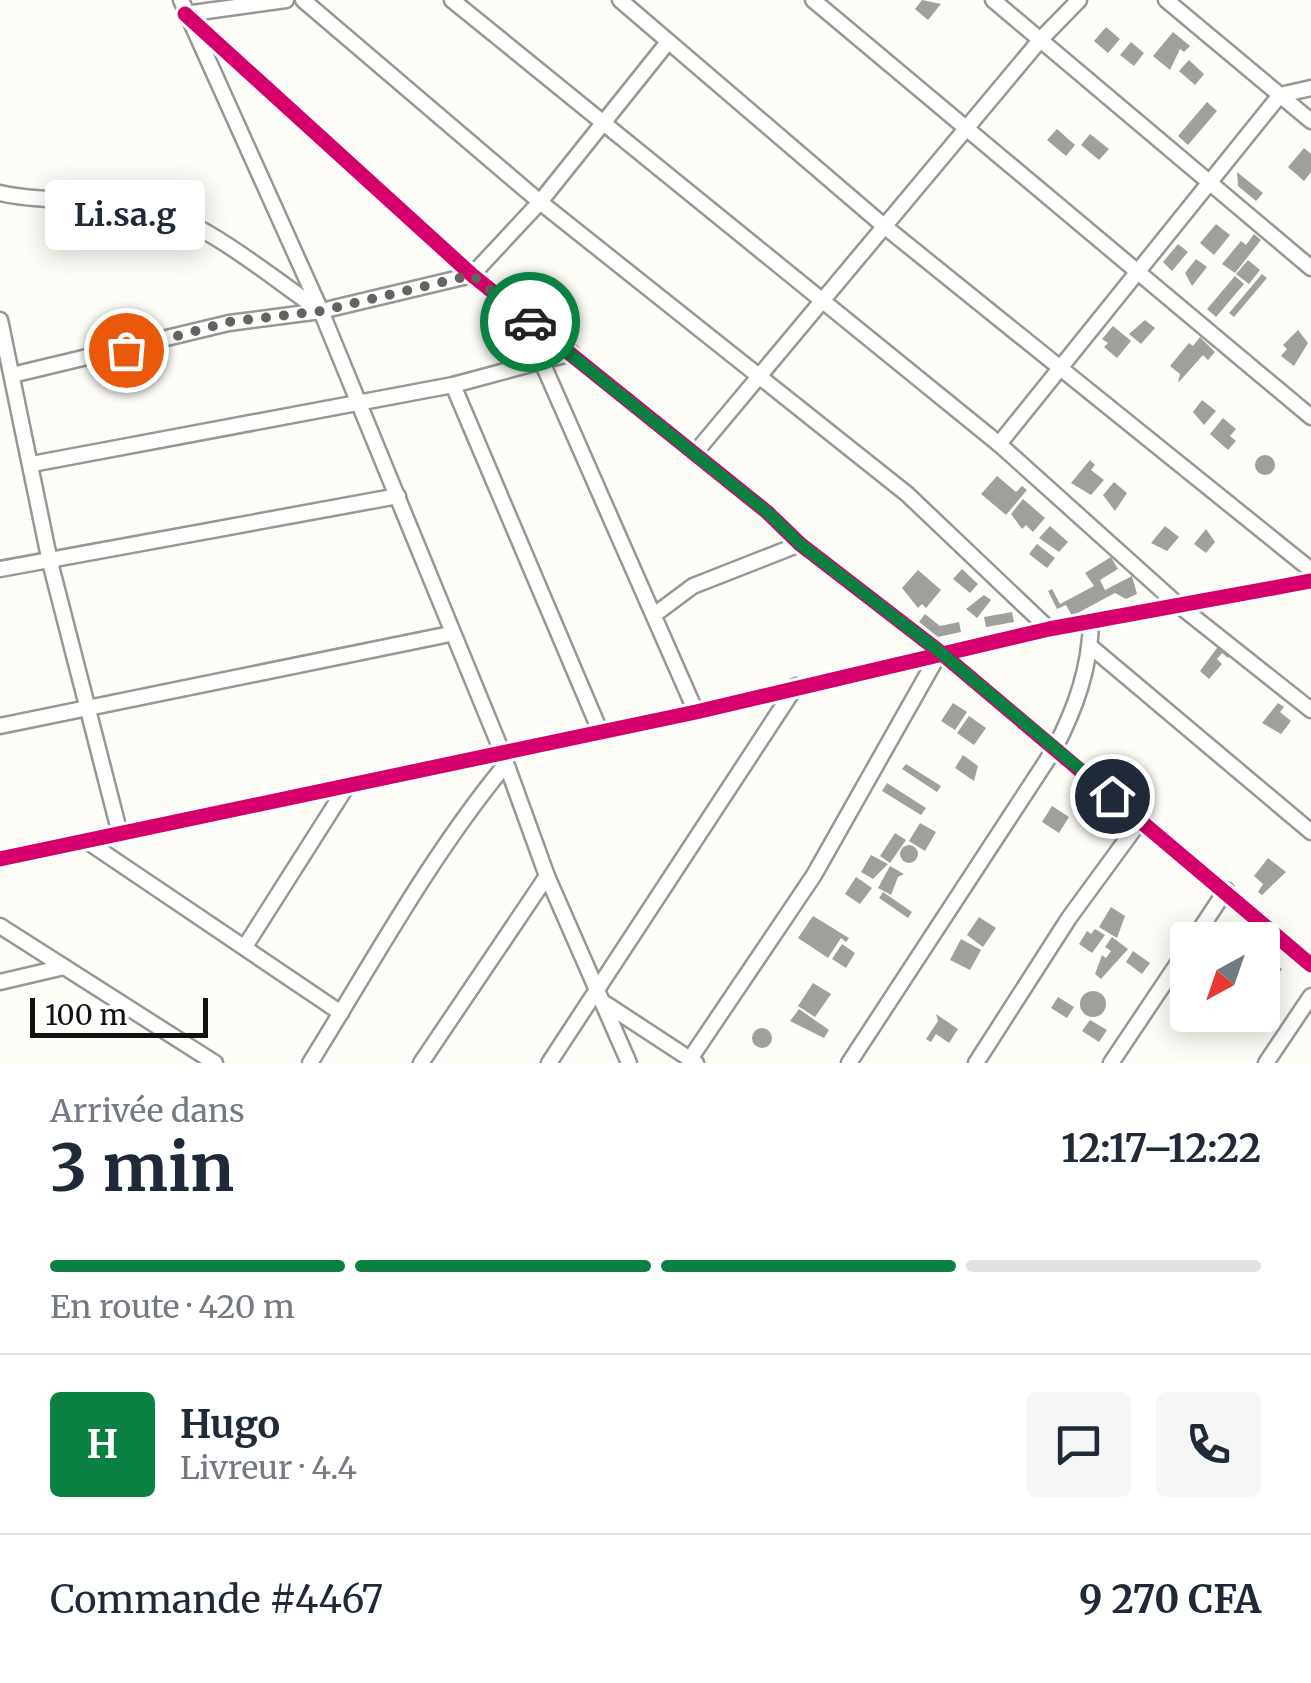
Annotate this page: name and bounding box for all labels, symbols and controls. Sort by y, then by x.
callout: Li.sa.g [46,180,206,250]
text: Li.sa.g [74,195,176,235]
courier [480,272,580,372]
icon: car [503,295,558,350]
pin [84,308,169,393]
icon: bag [99,323,154,378]
pin [1070,754,1155,839]
icon: home [1085,769,1140,824]
north arrow [1170,922,1280,1032]
map controls [1170,922,1280,1032]
scale bar [30,993,208,1038]
text: 100 m [45,997,127,1033]
text: Arrivée dans [50,1091,245,1131]
text: 12:17–12:22 [1061,1125,1261,1172]
text: 3 min [50,1127,234,1209]
text: En route · 420 m [50,1287,295,1327]
button: chat [1026,1392,1131,1497]
button: phone [1156,1392,1261,1497]
text: Hugo [180,1401,280,1448]
text: H [87,1421,118,1468]
text: Livreur · 4.4 [180,1448,357,1488]
text: Commande #4467 [50,1576,383,1623]
text: 9 270 CFA [1079,1576,1261,1623]

